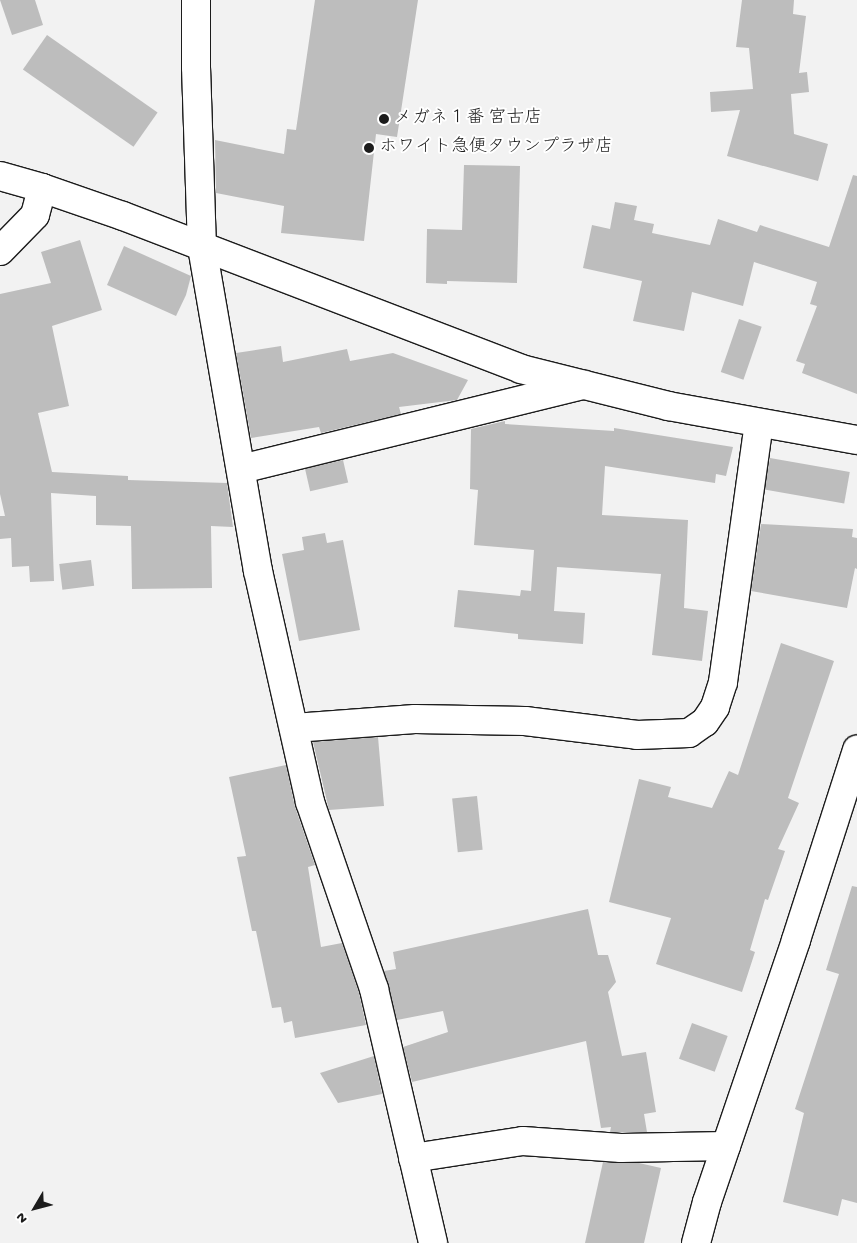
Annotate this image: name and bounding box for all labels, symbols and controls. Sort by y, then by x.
place label: メガネ１番 宮古店 [394,108,542,130]
marker: メガネ１番 宮古店 [378,113,390,125]
place label: ホワイト急便タウンプラザ店 [379,137,613,159]
marker: ホワイト急便タウンプラザ店 [363,142,375,154]
north arrow [10,1183,60,1233]
text: N [13,1209,32,1226]

